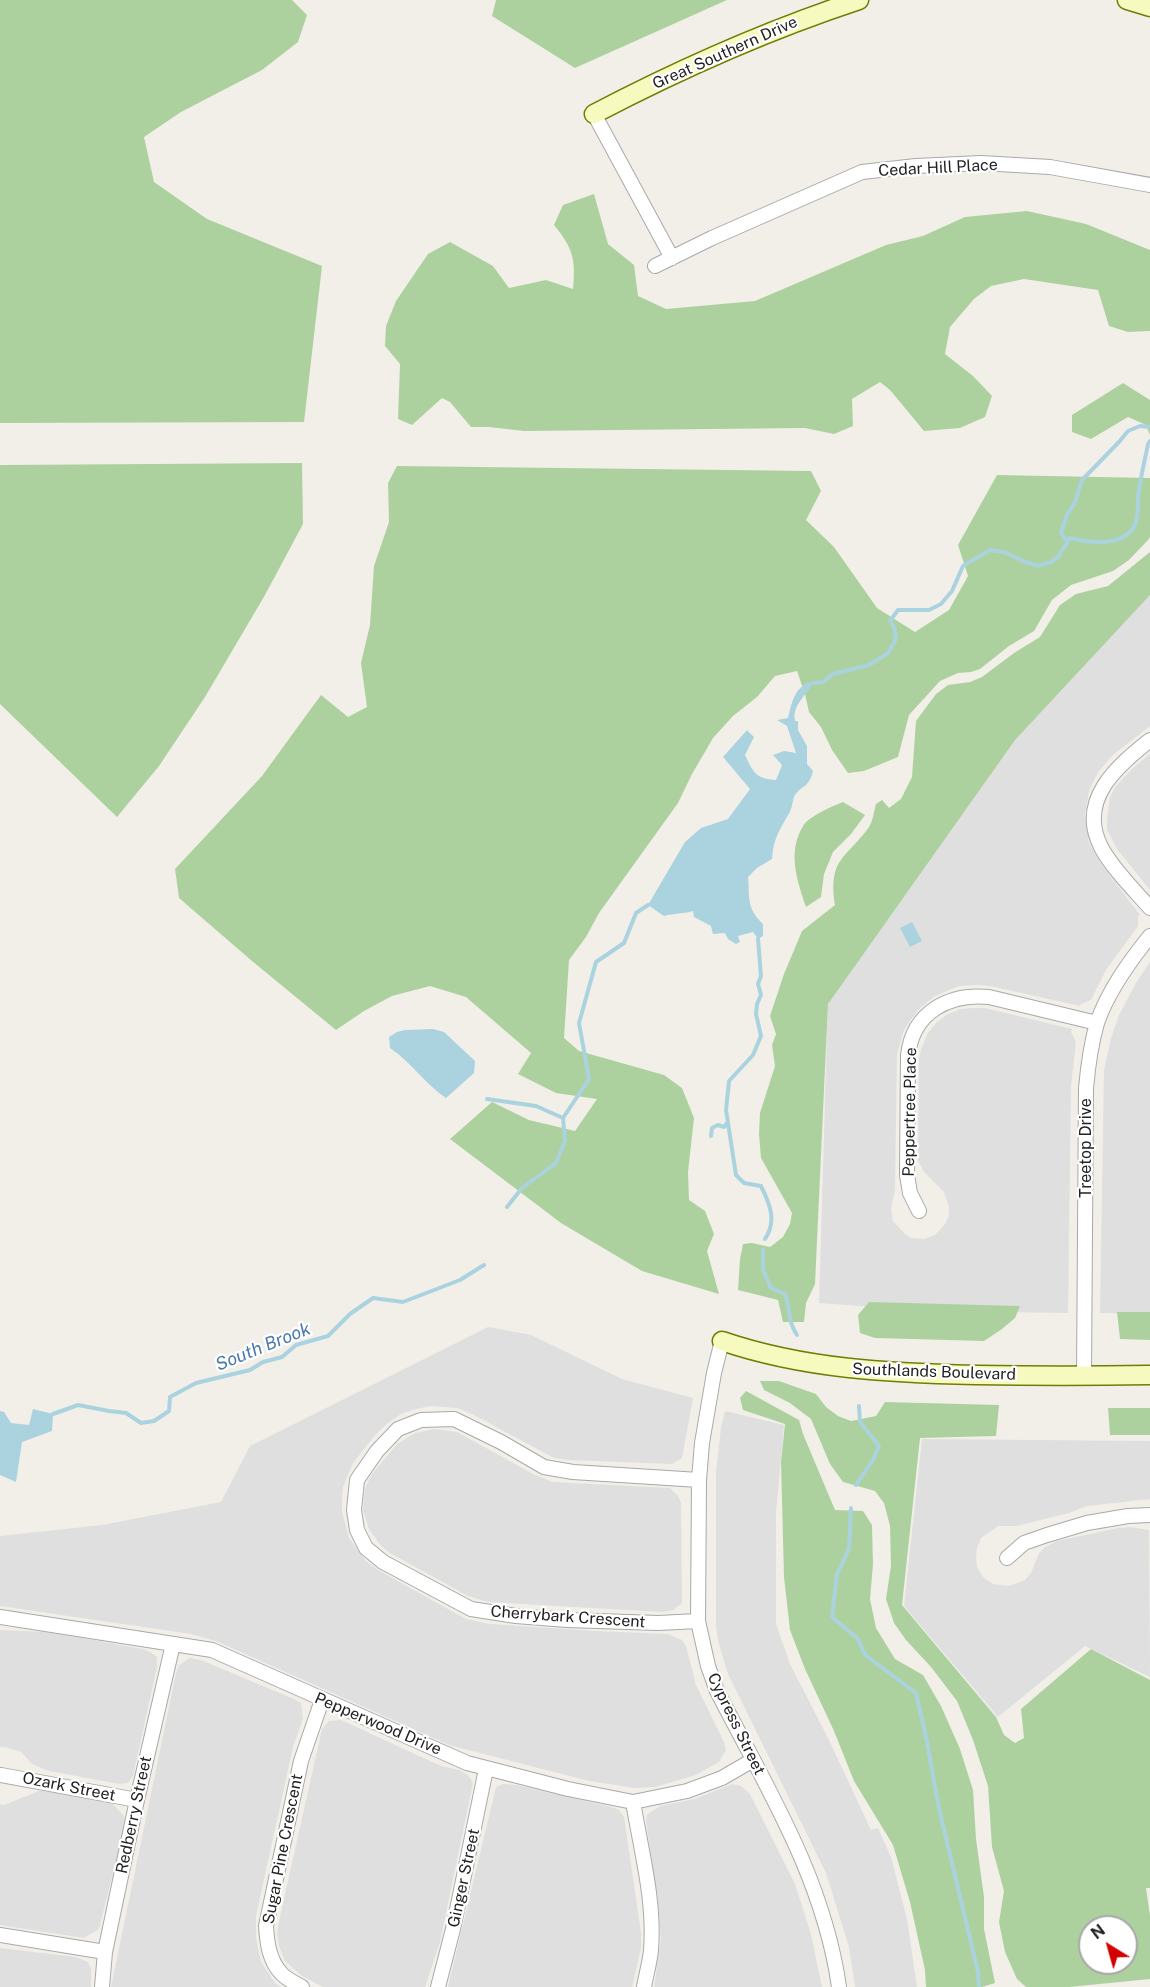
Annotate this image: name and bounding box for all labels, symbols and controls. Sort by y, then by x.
street label: Great Southern Drive [650,12,800,94]
street label: Cedar Hill Place [878,155,998,181]
street label: Peppertree Place [899,1047,921,1177]
street label: Treetop Drive [1076,1098,1096,1198]
water label: South Brook [212,1318,314,1376]
street label: Southlands Boulevard [852,1360,1016,1384]
street label: Cherrybark Crescent [490,1602,646,1632]
street label: Cypress Street [703,1670,769,1778]
street label: Pepperwood Drive [312,1689,444,1759]
street label: Redberry Street [112,1754,156,1876]
street label: Ozark Street [21,1769,117,1805]
street label: Sugar Pine Crescent [259,1772,307,1926]
street label: Ginger Street [444,1827,484,1929]
north arrow [1078,1915,1138,1975]
text: N [1087,1920,1109,1943]

